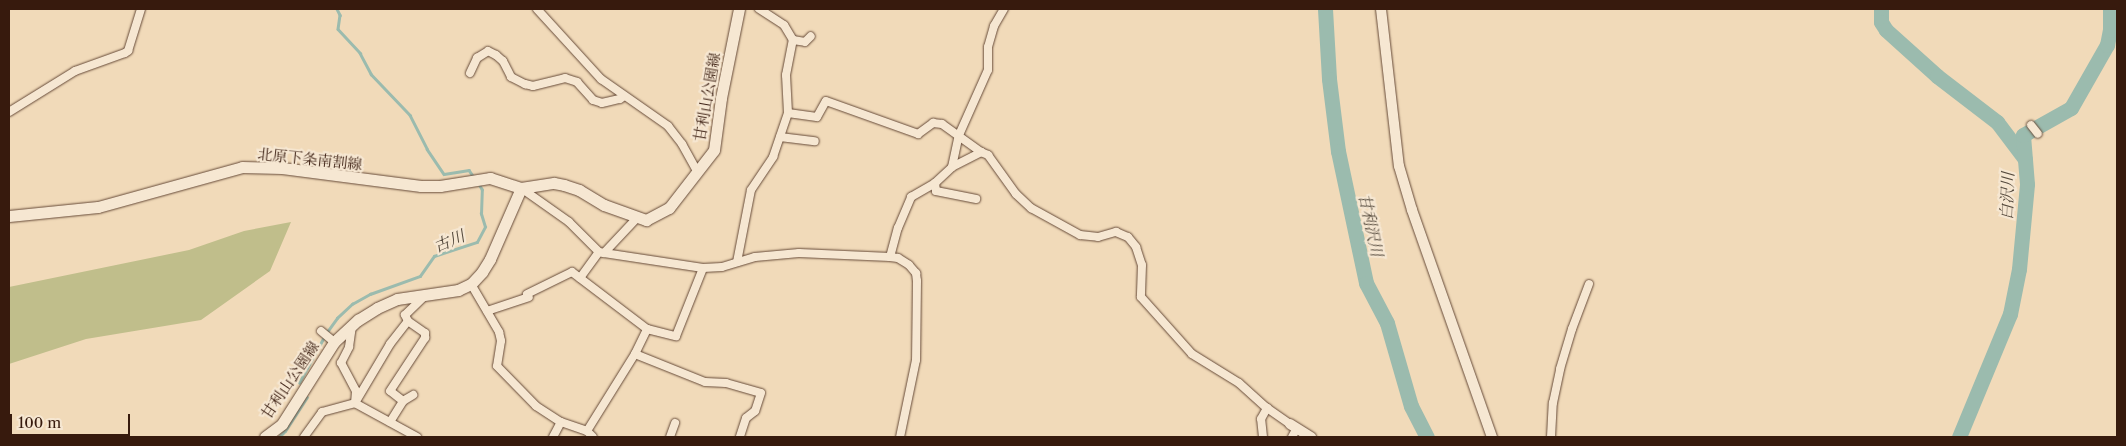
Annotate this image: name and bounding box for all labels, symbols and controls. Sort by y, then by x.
street label: 甘利山公園線 [690,51,724,143]
street label: 北原下条南割線 [257,145,363,173]
water label: 白沢川 [1997,172,2017,220]
water label: 甘利沢川 [1355,192,1387,258]
water label: 古川 [431,226,467,256]
street label: 甘利山公園線 [257,338,323,422]
scale bar [12,404,132,436]
text: 100 m [18,413,61,432]

